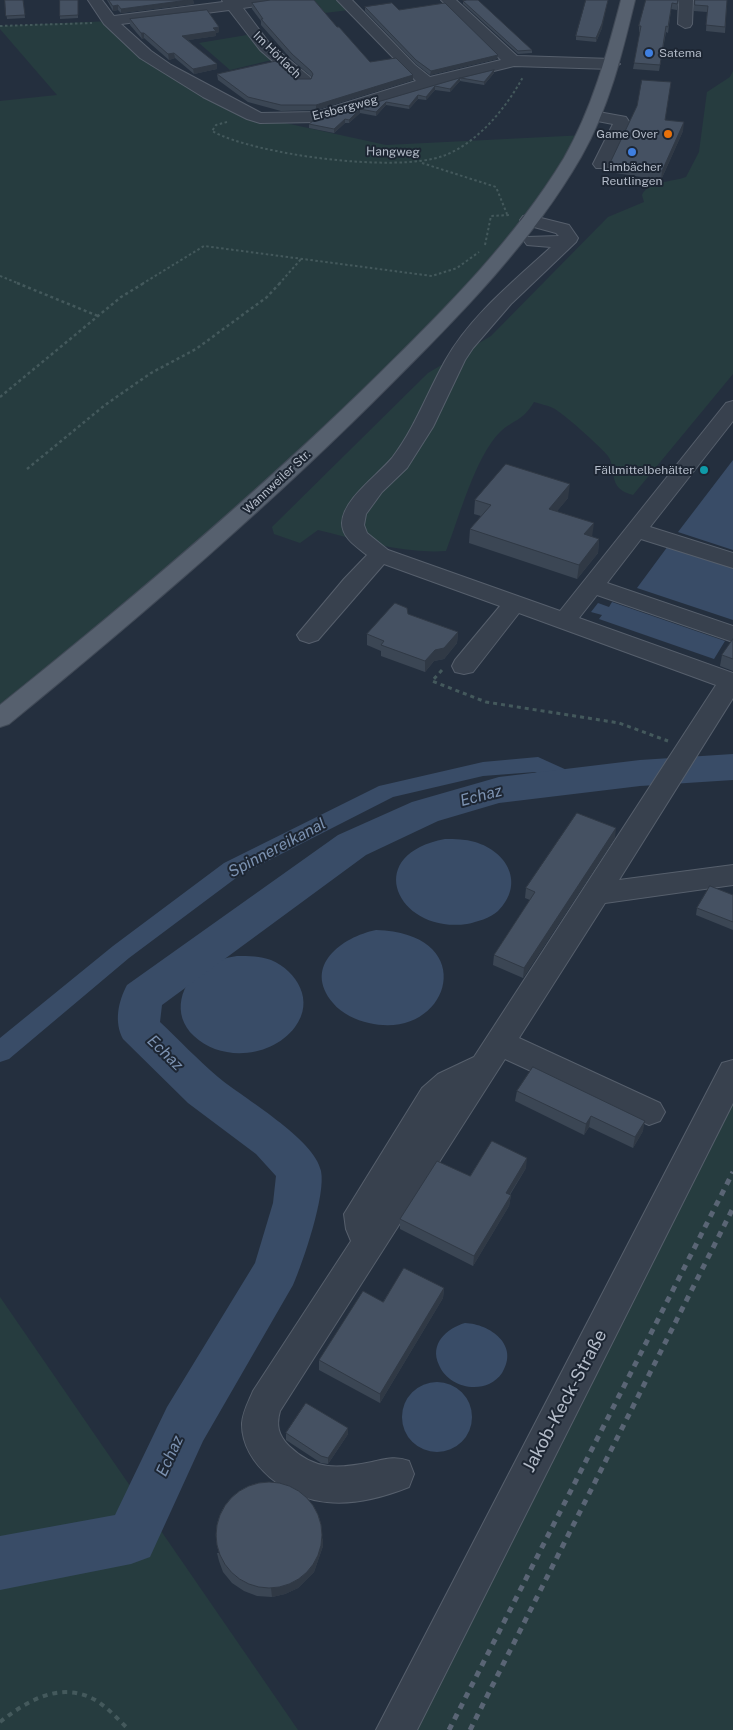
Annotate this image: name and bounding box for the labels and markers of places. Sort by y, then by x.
place label: Satema [659,46,702,60]
marker: Satema [643,47,655,59]
place label: Game Over [596,127,658,141]
marker: Game Over [662,128,674,140]
marker: Limbächer Reutlingen [626,146,638,158]
place label: Limbächer Reutlingen [602,160,662,188]
place label: Fällmittelbehälter [594,463,694,477]
marker: Fällmittelbehälter [698,464,710,476]

